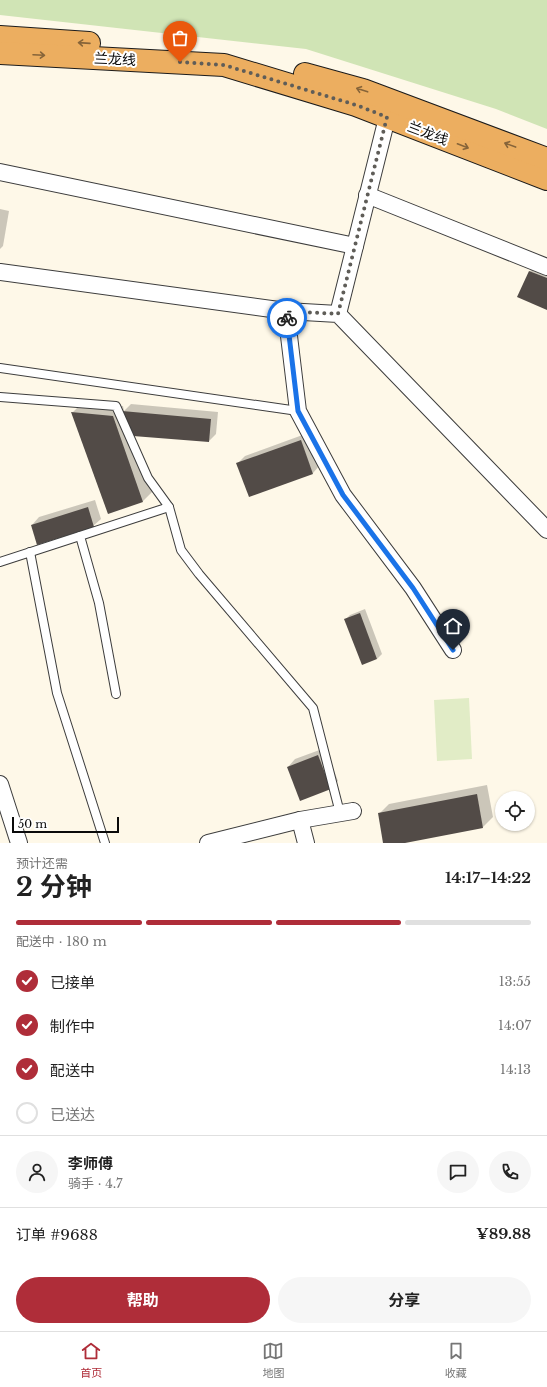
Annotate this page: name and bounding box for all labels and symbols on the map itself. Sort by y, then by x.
pin [163,21,197,62]
one-way arrow [78,39,91,46]
street label: 兰龙线 [94,49,136,69]
one-way arrow [32,52,45,59]
one-way arrow [356,86,369,93]
street label: 兰龙线 [405,117,451,149]
one-way arrow [505,141,517,149]
one-way arrow [457,143,469,151]
courier [267,298,307,338]
pin [436,609,470,650]
scale bar [12,815,119,834]

